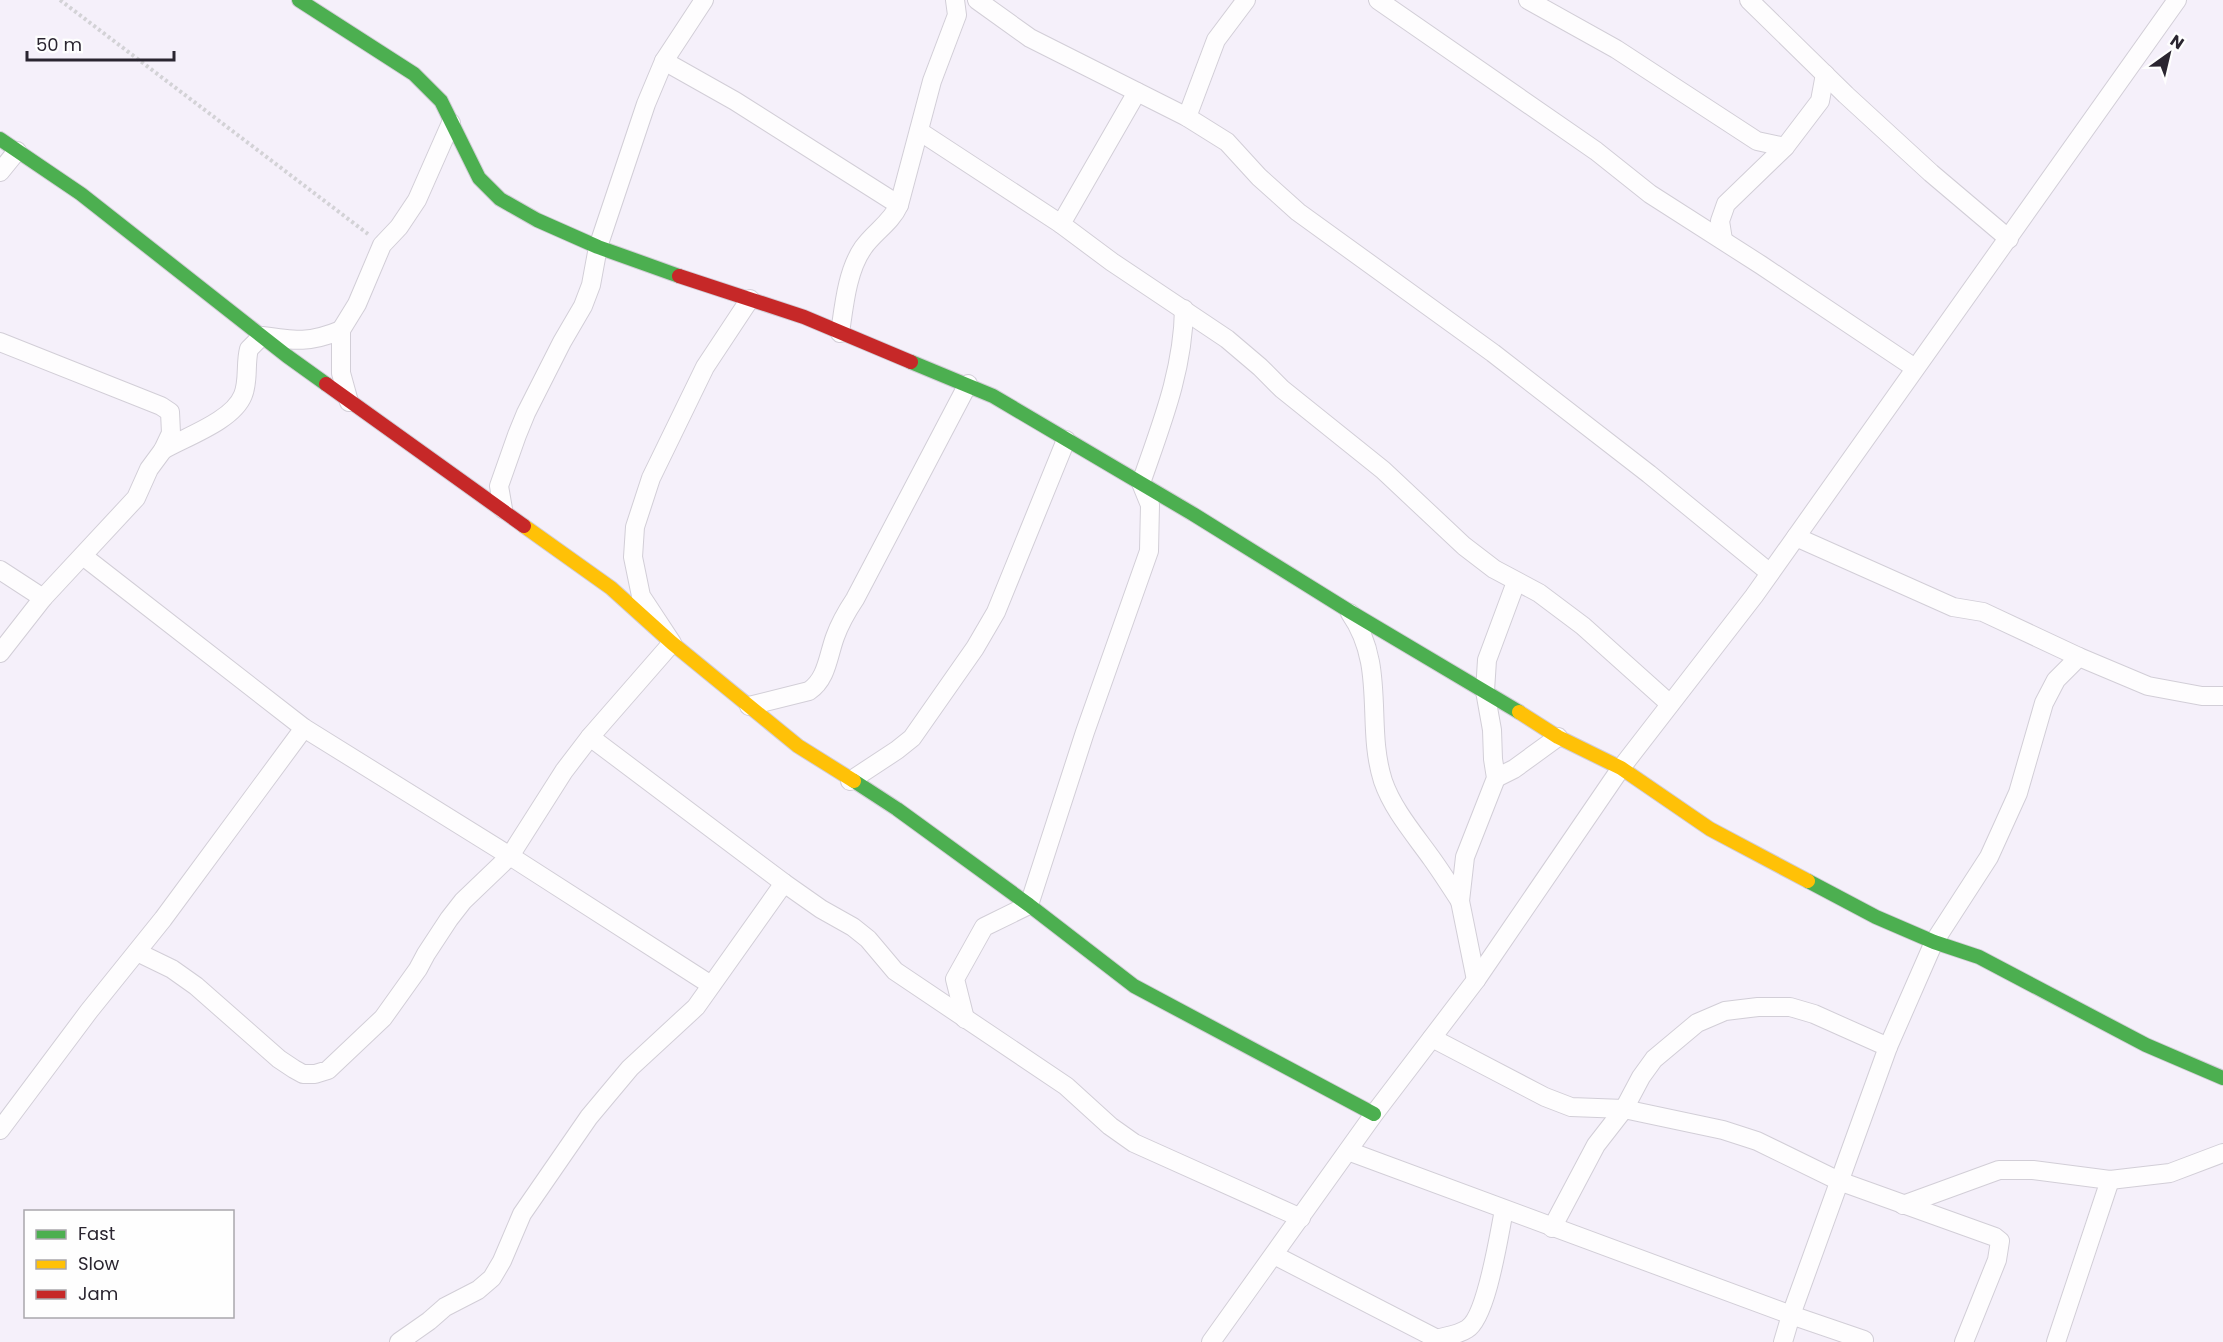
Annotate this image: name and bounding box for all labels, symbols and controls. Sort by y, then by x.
scale bar [27,24,174,62]
north arrow [2139,24,2199,84]
text: N [2166,29,2189,55]
text: 50 m [36,32,82,57]
legend [24,1210,234,1318]
text: Fast [78,1221,115,1246]
text: Slow [78,1251,120,1276]
text: Jam [78,1281,118,1306]

